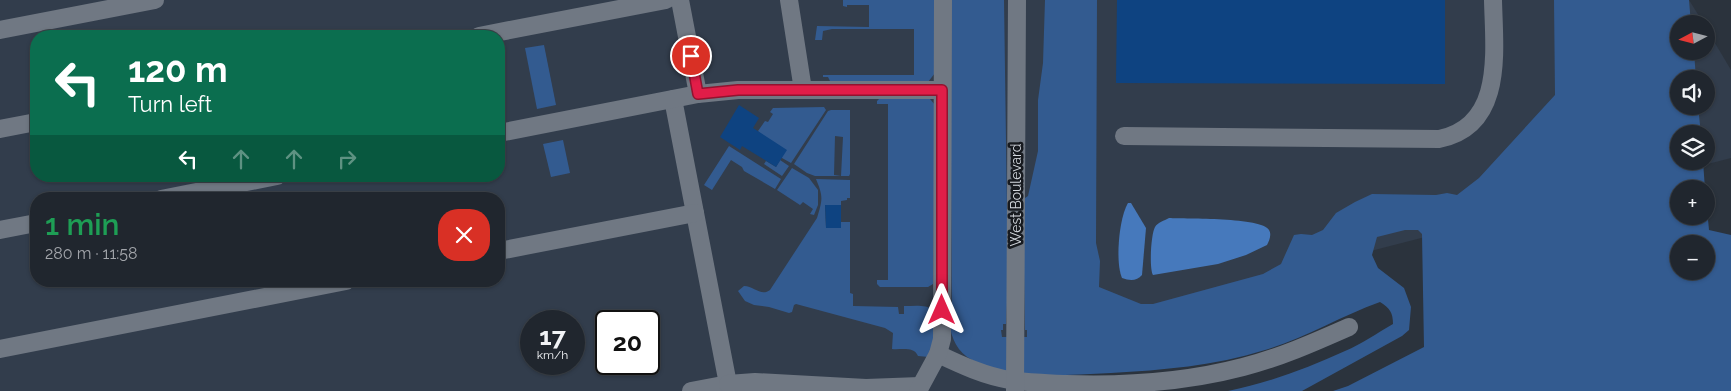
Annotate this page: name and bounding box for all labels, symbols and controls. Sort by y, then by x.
north arrow [1670,15,1715,60]
map controls [1670,15,1715,280]
pin [670,35,712,77]
icon: arrive [677,42,705,70]
text: 120 m [128,49,228,90]
icon: left [45,50,110,115]
button: sound [1670,70,1715,115]
text: Turn left [128,91,212,117]
button: layers [1670,125,1715,170]
street label: West Boulevard [1008,143,1024,247]
icon: left [174,145,202,173]
icon: ahead [227,145,255,173]
icon: ahead [280,145,308,173]
icon: right [333,145,361,173]
button: + [1670,180,1715,225]
text: 1 min [45,207,120,242]
button: close [438,209,490,261]
button: − [1670,235,1715,280]
text: 280 m · 11:58 [45,244,138,263]
position arrow [915,283,967,335]
speed limit sign: 20 [595,310,660,375]
text: 17 [539,321,566,351]
text: km/h [537,348,568,362]

